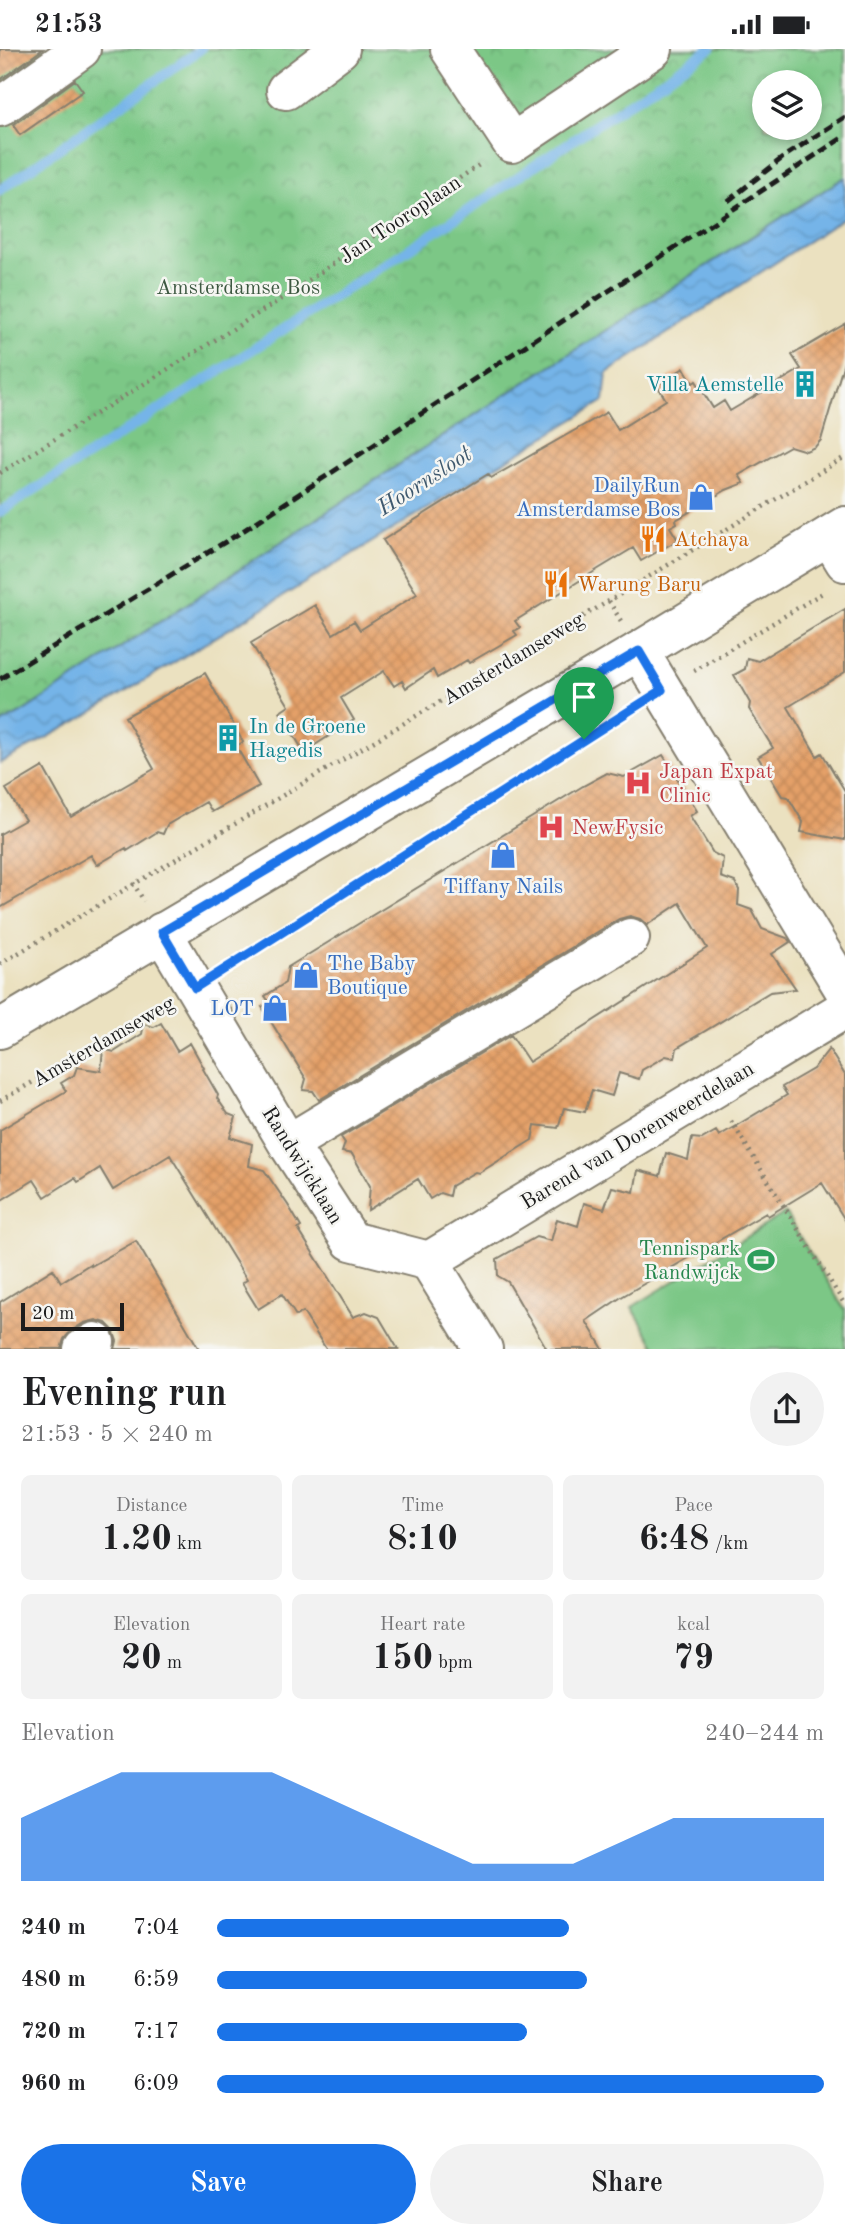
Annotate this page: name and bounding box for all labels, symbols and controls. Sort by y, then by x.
text: 21:53 [35,12,103,38]
map controls [752,70,822,140]
button: layers [752,70,822,140]
street label: Jan Tooroplaan [337,172,465,268]
park label: Amsterdamse Bos [156,278,320,299]
building icon: Villa Aemstelle [790,369,820,399]
place label: Villa Aemstelle [646,375,784,396]
water label: Hoornsloot [373,442,477,521]
place label: DailyRun Amsterdamse Bos [516,476,680,521]
shop icon: DailyRun Amsterdamse Bos [686,482,716,512]
restaurant icon: Atchaya [638,524,668,554]
place label: Atchaya [674,530,749,551]
restaurant icon: Warung Baru [541,569,571,599]
place label: Warung Baru [577,575,701,596]
street label: Amsterdamseweg [440,609,589,710]
pin [554,667,614,739]
icon: arrive [565,678,603,716]
place label: In de Groene Hagedis [249,717,366,762]
building icon: In de Groene Hagedis [213,723,243,753]
place label: Japan Expat Clinic [659,762,773,807]
hospital icon: Japan Expat Clinic [623,768,653,798]
hospital icon: NewFysic [536,812,566,842]
place label: NewFysic [572,818,663,839]
shop icon: Tiffany Nails [488,840,518,870]
place label: Tiffany Nails [443,877,563,898]
place label: The Baby Boutique [327,954,416,999]
shop icon: The Baby Boutique [291,960,321,990]
street label: Amsterdamseweg [29,993,179,1092]
shop icon: LOT [260,993,290,1023]
place label: LOT [210,999,254,1020]
street label: Barend van Dorenweerdelaan [518,1058,758,1214]
street label: Randwijcklaan [257,1103,346,1228]
place label: Tennispark Randwijck [639,1239,740,1284]
sports icon: Tennispark Randwijck [746,1245,776,1275]
scale bar [21,1300,124,1332]
text: 20 m [32,1305,74,1324]
button: share [750,1372,824,1446]
text: Evening run [21,1376,227,1414]
text: 21:53 · 5 × 240 m [21,1423,213,1446]
text: Distance [116,1497,187,1516]
text: Time [401,1497,444,1516]
text: Pace [674,1497,713,1516]
text: 1.20 [101,1522,172,1557]
text: 8:10 [387,1522,458,1557]
text: 6:48 [639,1522,709,1557]
text: km [172,1535,202,1554]
text: /km [709,1535,748,1554]
text: Elevation [113,1616,190,1635]
text: Heart rate [380,1616,465,1635]
text: kcal [677,1616,710,1635]
text: 20 [121,1641,162,1676]
text: 150 [372,1641,433,1676]
text: 79 [673,1641,714,1676]
text: m [162,1654,182,1673]
text: bpm [433,1654,473,1673]
text: Elevation [21,1722,115,1745]
text: 240–244 m [705,1722,824,1745]
text: 240 m [21,1916,86,1939]
text: 7:04 [133,1916,179,1939]
text: 480 m [21,1968,86,1991]
text: 6:59 [133,1968,179,1991]
text: 720 m [21,2020,86,2043]
text: 7:17 [133,2020,179,2043]
text: 960 m [21,2072,86,2095]
text: 6:09 [133,2072,179,2095]
button: Save [21,2144,416,2224]
button: Share [430,2144,824,2224]

